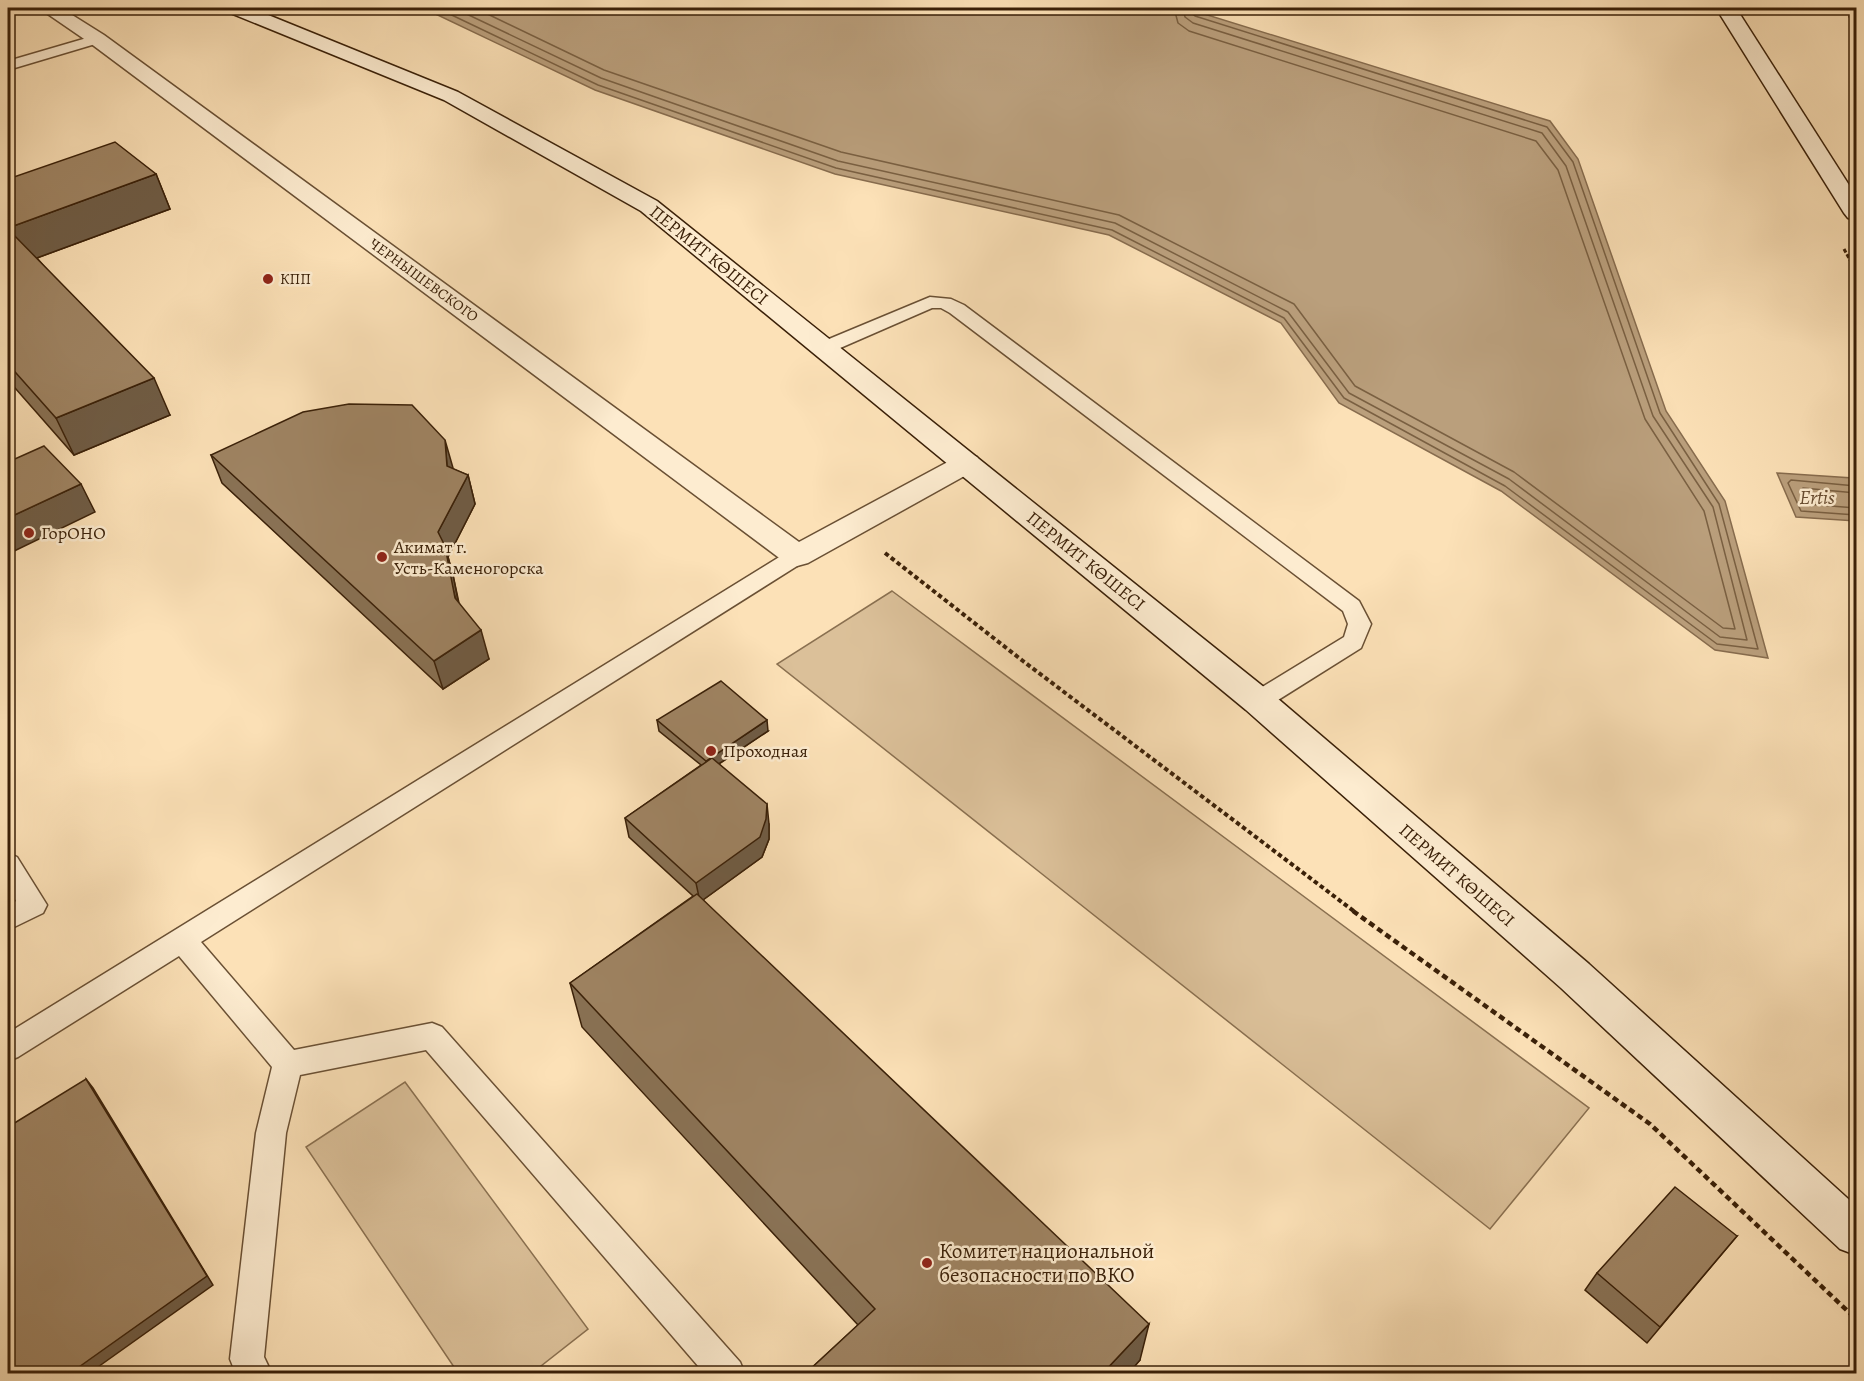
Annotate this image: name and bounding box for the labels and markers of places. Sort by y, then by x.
place label: КПП [280,269,311,289]
marker: КПП [261,272,275,286]
place label: ГорОНО [41,521,106,545]
marker: ГорОНО [22,526,36,540]
place label: Акимат г. Усть-Каменогорска [393,535,544,580]
marker: Акимат г. Усть-Каменогорска [375,550,389,564]
place label: Проходная [723,739,808,763]
marker: Проходная [704,744,718,758]
place label: Комитет национальной безопасности по ВКО [939,1237,1154,1289]
marker: Комитет национальной безопасности по ВКО [920,1256,934,1270]

